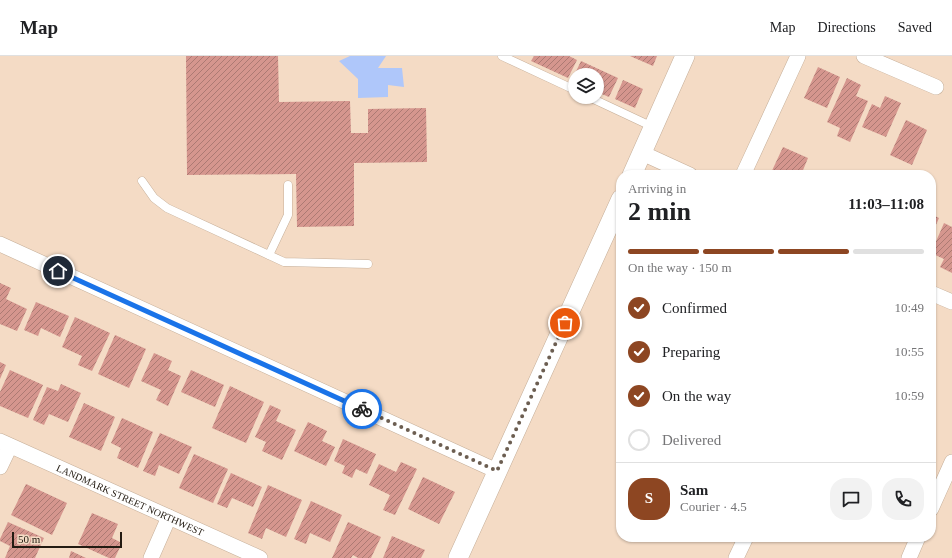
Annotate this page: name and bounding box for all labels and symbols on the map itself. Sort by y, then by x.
pin [41,254,75,288]
pin [548,306,582,340]
courier [342,389,382,429]
street label: LANDMARK STREET NORTHWEST [55,462,206,538]
scale bar [12,530,122,549]

